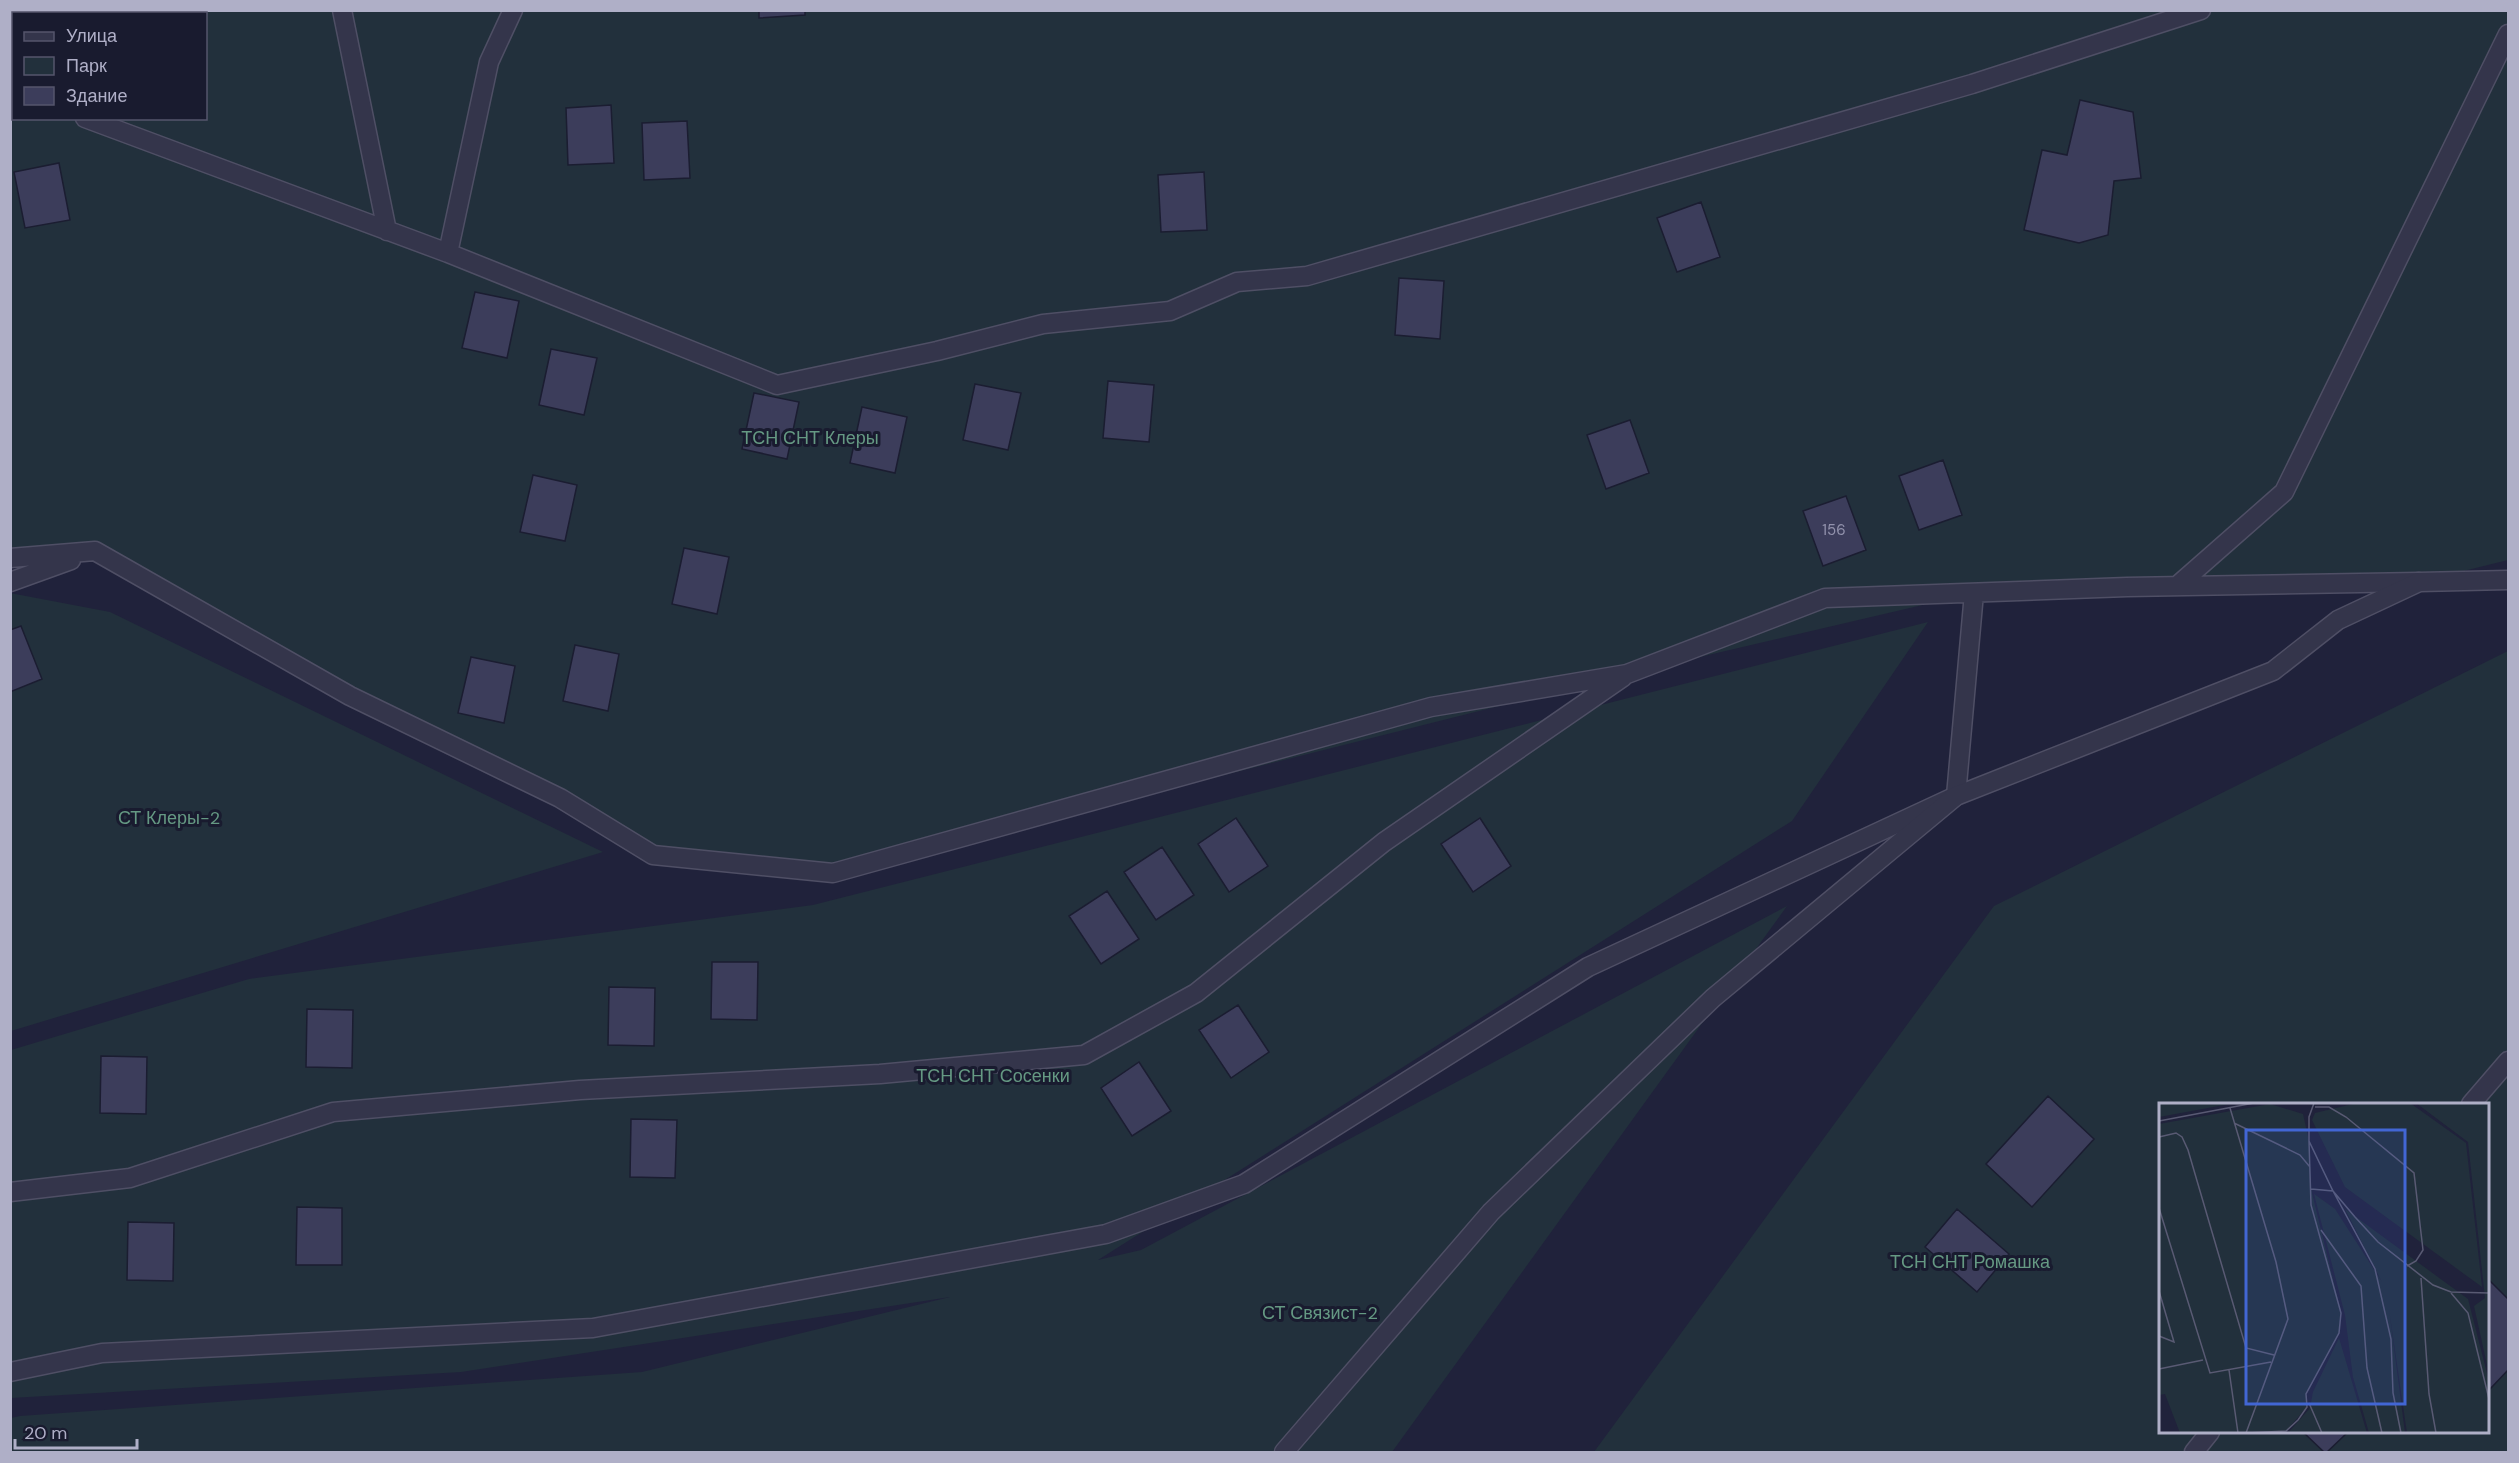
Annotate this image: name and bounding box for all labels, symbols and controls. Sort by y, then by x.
legend [12,12,207,120]
text: Улица [66,24,118,48]
text: Парк [66,54,107,78]
text: Здание [66,84,127,108]
park label: ТСН СНТ Клеры [741,426,879,450]
house number: 156 [1822,520,1846,540]
park label: СТ Клеры-2 [118,806,220,830]
park label: ТСН СНТ Сосенки [916,1064,1070,1088]
inset map [2159,1103,2489,1433]
park label: ТСН СНТ Ромашка [1890,1250,2051,1274]
park label: СТ Связист-2 [1262,1301,1378,1325]
scale bar [15,1412,136,1450]
text: 20 m [24,1421,67,1445]

